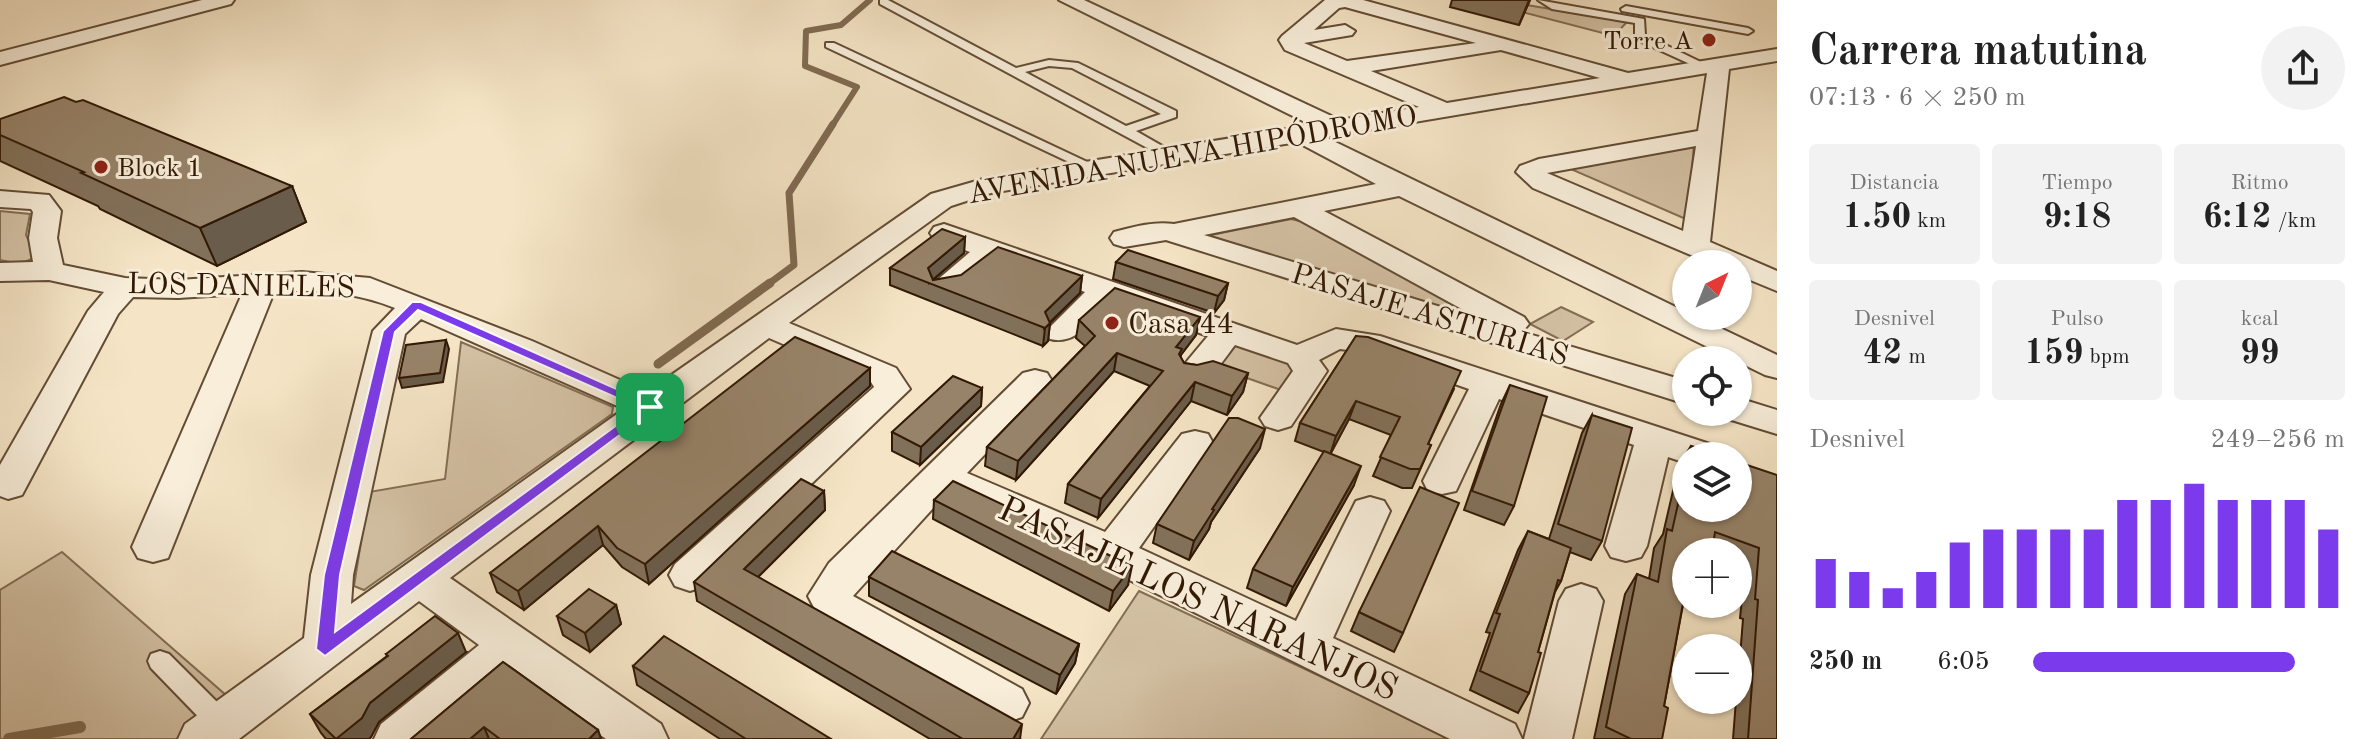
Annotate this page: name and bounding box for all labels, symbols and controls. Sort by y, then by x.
button: share [2261,26,2345,110]
place label: Torre A [1603,29,1693,55]
text: Carrera matutina [1809,30,2147,74]
marker: Torre A [1700,31,1718,49]
text: 07:13 · 6 × 250 m [1809,85,2026,111]
street label: AVENIDA NUEVA HIPÓDROMO [964,97,1419,210]
place label: Block 1 [117,156,202,182]
marker: Block 1 [92,158,110,176]
text: Distancia [1850,172,1939,194]
text: Tiempo [2041,172,2113,194]
text: Ritmo [2231,172,2289,194]
text: 1.50 [1842,201,1911,235]
text: 9:18 [2043,201,2111,235]
text: 6:12 [2203,201,2272,235]
text: km [1911,210,1946,232]
text: /km [2272,210,2316,232]
north arrow [1672,250,1752,330]
map controls [1672,250,1752,714]
street label: PASAJE ASTURIAS [1287,259,1572,372]
street label: LOS DANIELES [127,270,355,304]
text: Desnivel [1854,308,1935,330]
text: Pulso [2050,308,2104,330]
text: kcal [2241,308,2279,330]
place label: Casa 44 [1128,310,1234,340]
marker: Casa 44 [1103,314,1121,332]
text: 42 [1863,337,1902,371]
text: 159 [2024,337,2083,371]
text: 99 [2240,337,2279,371]
button: locate [1672,346,1752,426]
text: m [1902,346,1926,368]
text: bpm [2083,346,2130,368]
pin [616,373,684,441]
icon: arrive [628,385,672,429]
text: Desnivel [1809,427,1905,453]
text: 249–256 m [2210,427,2345,453]
button: layers [1672,442,1752,522]
street label: PASAJE LOS NARANJOS [992,492,1403,709]
button: + [1672,538,1752,618]
button: − [1672,634,1752,714]
text: 250 m [1809,649,1882,675]
text: 6:05 [1937,649,1990,675]

